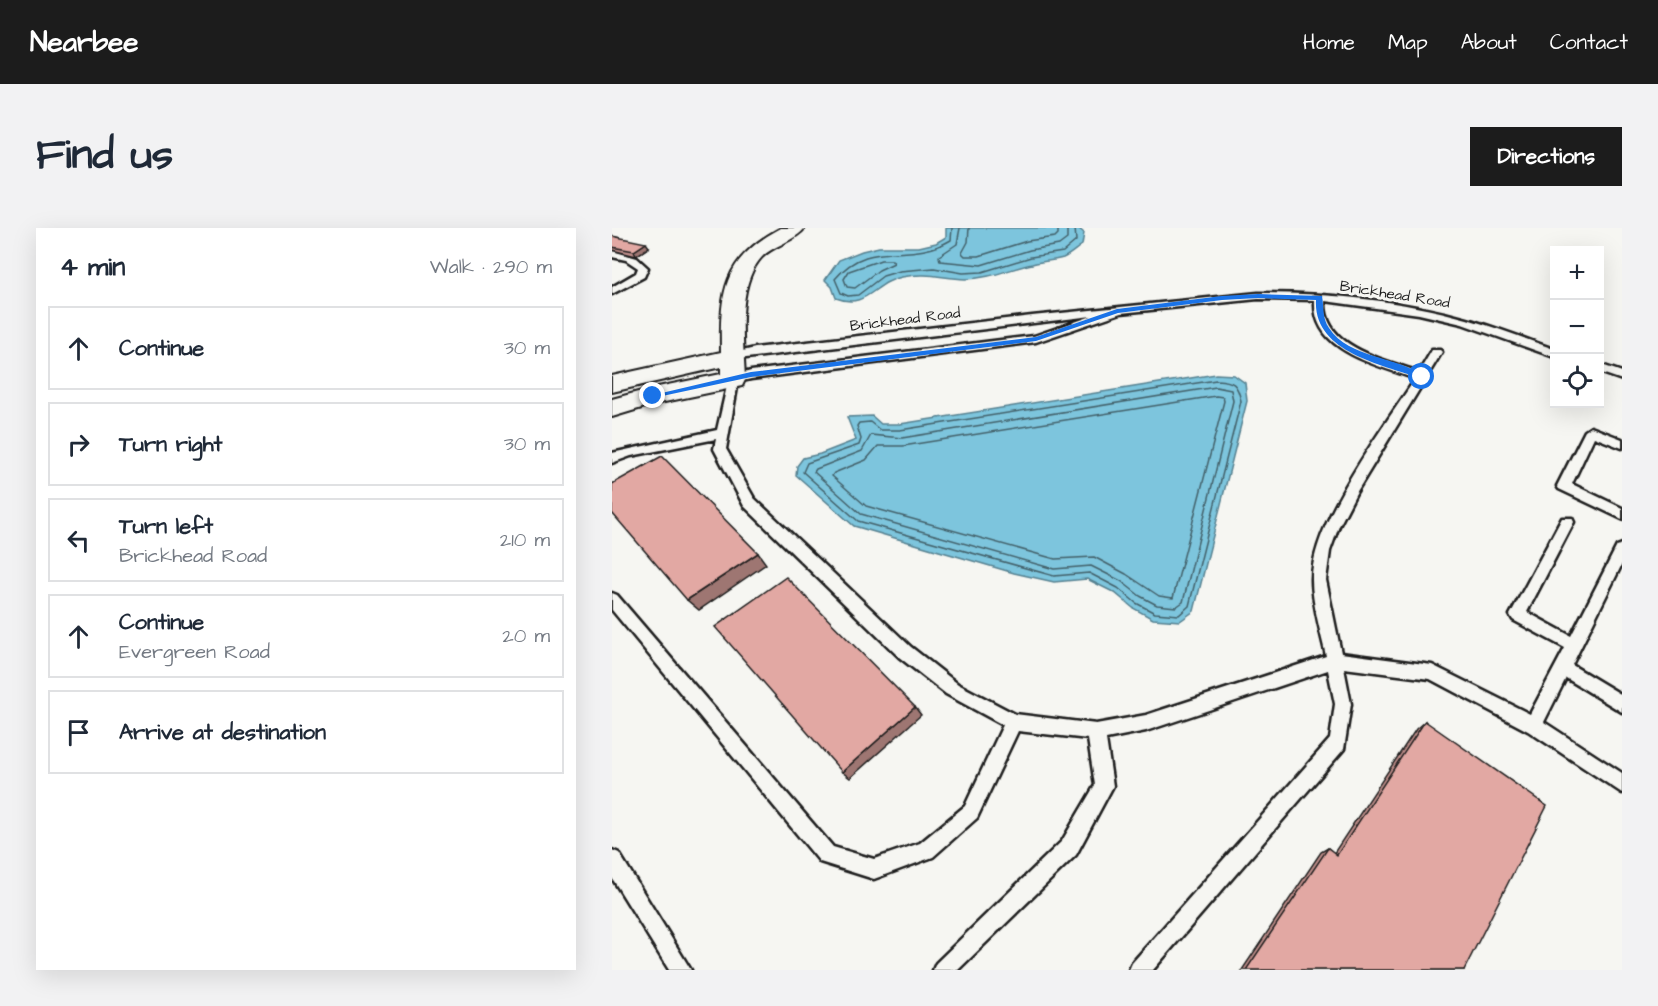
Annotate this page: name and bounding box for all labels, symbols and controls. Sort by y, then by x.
text: Nearbee [30,23,138,62]
text: Home [1303,28,1355,57]
text: Map [1388,28,1428,57]
text: About [1461,28,1517,57]
text: Contact [1550,28,1628,57]
text: Find us [36,127,173,185]
button: Directions [1470,127,1622,186]
map controls [1550,246,1604,408]
button: + [1550,246,1604,300]
text: 4 min [60,249,125,285]
text: Walk · 290 m [430,253,552,281]
street label: Brickhead Road [1338,275,1452,314]
button: − [1550,300,1604,354]
street label: Brickhead Road [849,302,962,337]
icon: ahead [62,332,95,365]
text: Continue [119,333,204,364]
text: 30 m [504,334,550,362]
button: locate [1550,354,1604,408]
route start [1408,363,1434,389]
route end [639,382,665,408]
icon: right [62,428,95,461]
text: Turn right [119,429,222,460]
text: 30 m [504,430,550,458]
text: Turn left [119,511,213,542]
icon: left [62,524,95,557]
text: 210 m [500,526,550,554]
text: Brickhead Road [119,542,267,570]
text: Continue [119,607,204,638]
icon: ahead [62,620,95,653]
text: 20 m [502,622,550,650]
text: Evergreen Road [119,638,270,666]
icon: arrive [62,716,95,749]
text: Arrive at destination [119,717,326,748]

